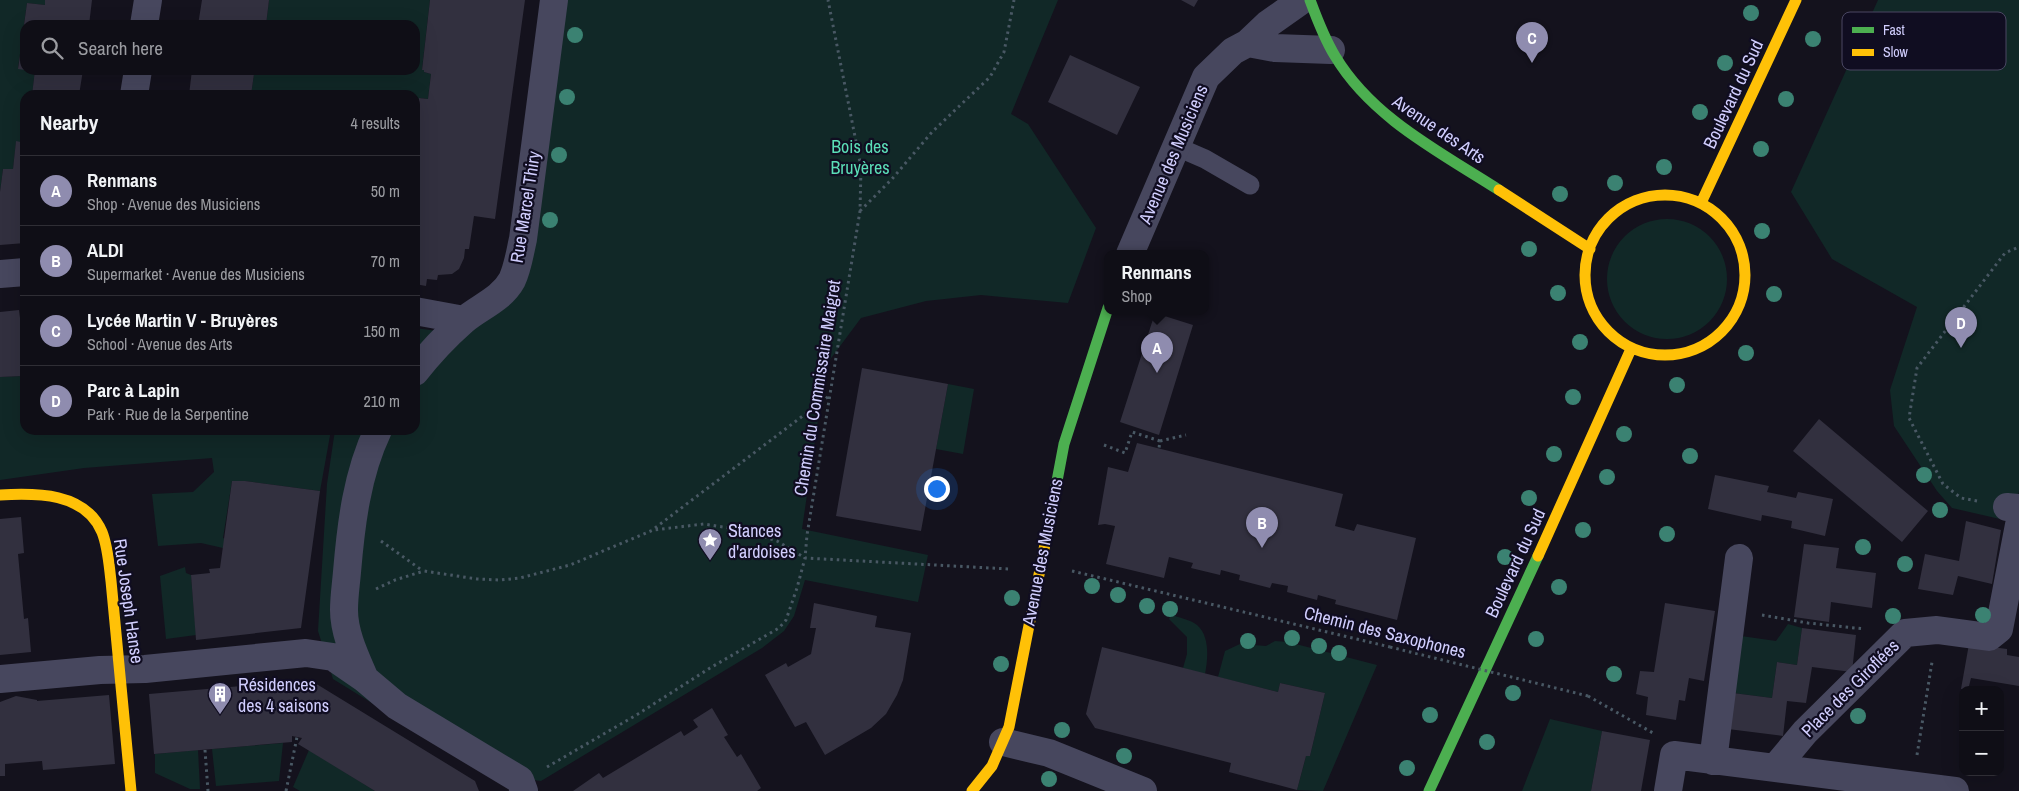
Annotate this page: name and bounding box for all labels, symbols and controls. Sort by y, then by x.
legend [1842,12,2006,70]
search box [20,20,420,75]
text: Fast [1883,21,1905,39]
pin: C [1516,22,1548,63]
icon: search [38,34,66,62]
text: Search here [78,35,163,61]
street label: Boulevard du Sud [1697,36,1769,152]
text: Slow [1883,43,1909,61]
street label: Avenue des Musiciens [1132,81,1214,228]
street label: Avenue des Arts [1387,88,1490,169]
text: Nearby [40,108,98,137]
text: 4 results [350,112,400,134]
park label: Bois des Bruyères [830,134,890,180]
street label: Rue Marcel Thiry [504,149,546,265]
text: Renmans [87,167,157,193]
text: A [51,180,61,202]
text: 50 m [371,180,400,202]
text: Shop · Avenue des Musiciens [87,193,260,215]
text: ALDI [87,237,123,263]
text: B [51,250,61,272]
text: 70 m [371,250,400,272]
popup [1104,250,1209,315]
text: Renmans [1121,259,1192,285]
text: Supermarket · Avenue des Musiciens [87,263,305,285]
street label: Chemin du Commissaire Maigret [788,278,846,498]
text: Shop [1121,285,1152,307]
text: Lycée Martin V - Bruyères [87,307,278,333]
pin: D [1945,307,1977,348]
text: C [51,320,61,342]
text: 150 m [364,320,400,342]
pin: A [1141,332,1173,373]
text: School · Avenue des Arts [87,333,233,355]
text: Parc à Lapin [87,377,180,403]
text: D [51,390,61,412]
text: 210 m [364,390,400,412]
text: Park · Rue de la Serpentine [87,403,249,425]
your location [924,476,950,502]
street label: Avenue des Musiciens [1015,476,1068,629]
street label: Boulevard du Sud [1479,505,1551,621]
pin: B [1246,507,1278,548]
place label: Stances d'ardoises [728,518,796,564]
place icon: Stances d'ardoises [697,527,723,561]
street label: Rue Joseph Hanse [108,537,150,665]
street label: Chemin des Saxophones [1302,600,1468,664]
street label: Place des Giroflées [1796,634,1904,742]
place label: Résidences des 4 saisons [238,672,329,718]
building icon: Résidences des 4 saisons [207,681,233,715]
map controls [1959,686,2004,776]
button: + [1959,686,2004,731]
button: − [1959,731,2004,776]

